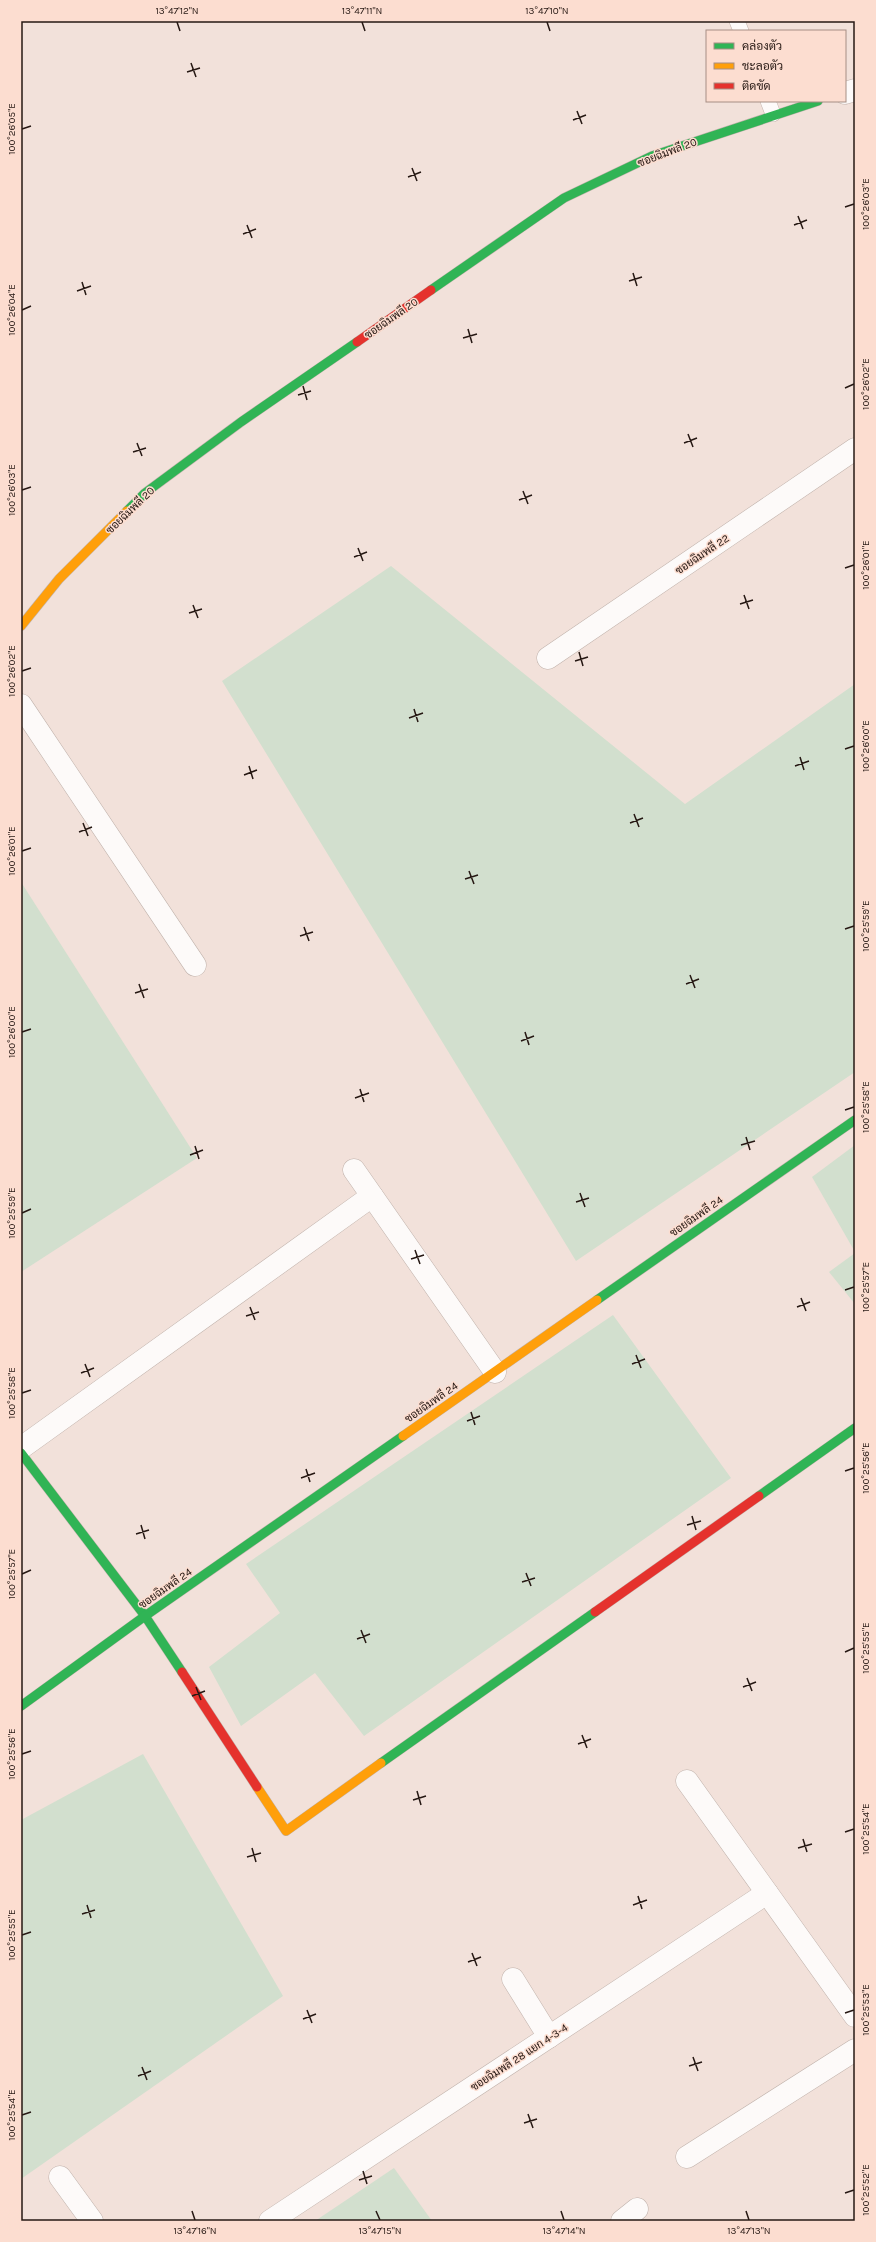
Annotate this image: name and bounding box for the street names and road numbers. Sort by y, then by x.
street label: ซอยฉิมพลี 20 [635,133,699,170]
street label: ซอยฉิมพลี 20 [361,294,421,342]
street label: ซอยฉิมพลี 20 [102,483,157,537]
street label: ซอยฉิมพลี 22 [672,530,732,577]
street label: ซอยฉิมพลี 24 [666,1192,725,1240]
street label: ซอยฉิมพลี 24 [401,1378,460,1426]
street label: ซอยฉิมพลี 24 [135,1564,194,1612]
street label: ซอยฉิมพลี 28 แยก 4-3-4 [467,2019,570,2094]

